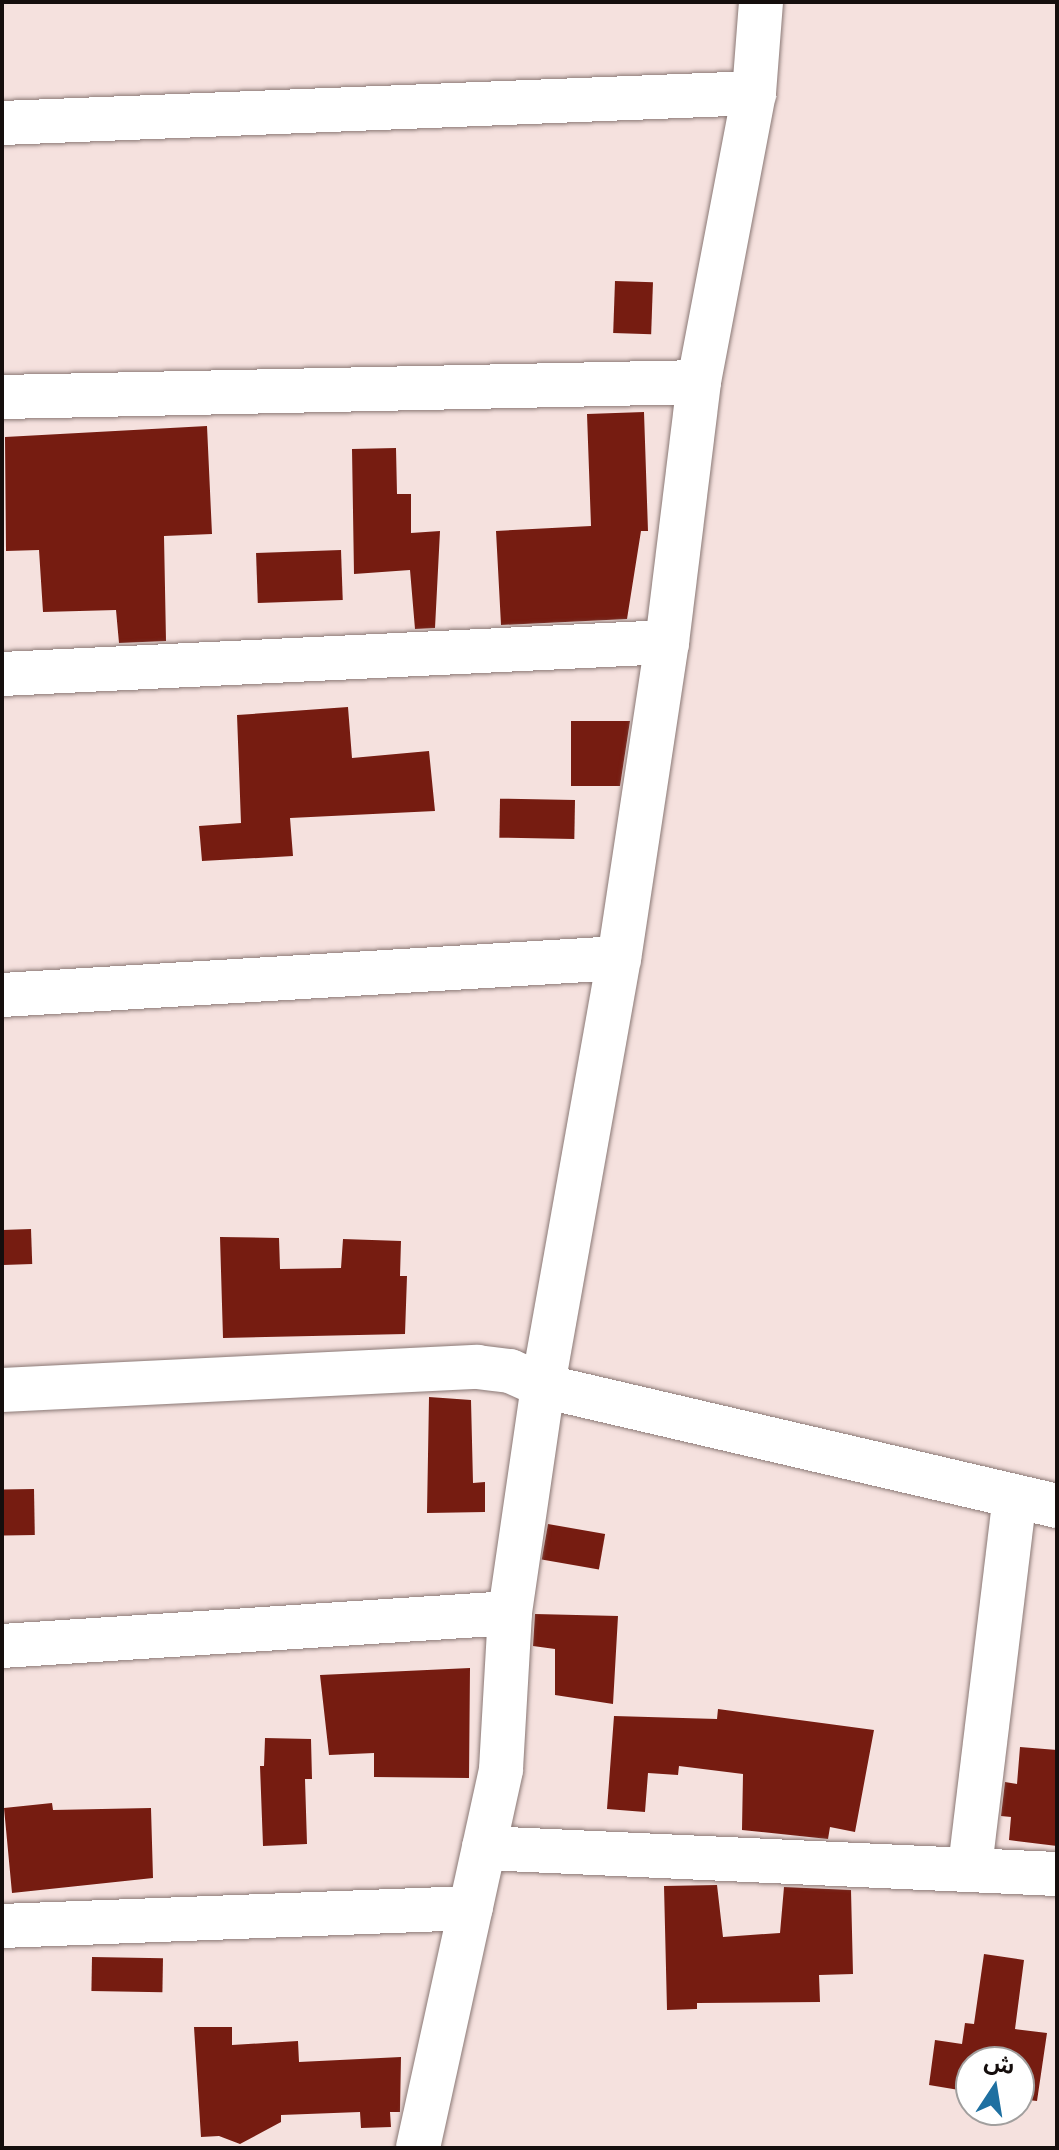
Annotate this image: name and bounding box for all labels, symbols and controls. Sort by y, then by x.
north arrow [955,2046,1035,2126]
text: ش [982,2048,1017,2080]

